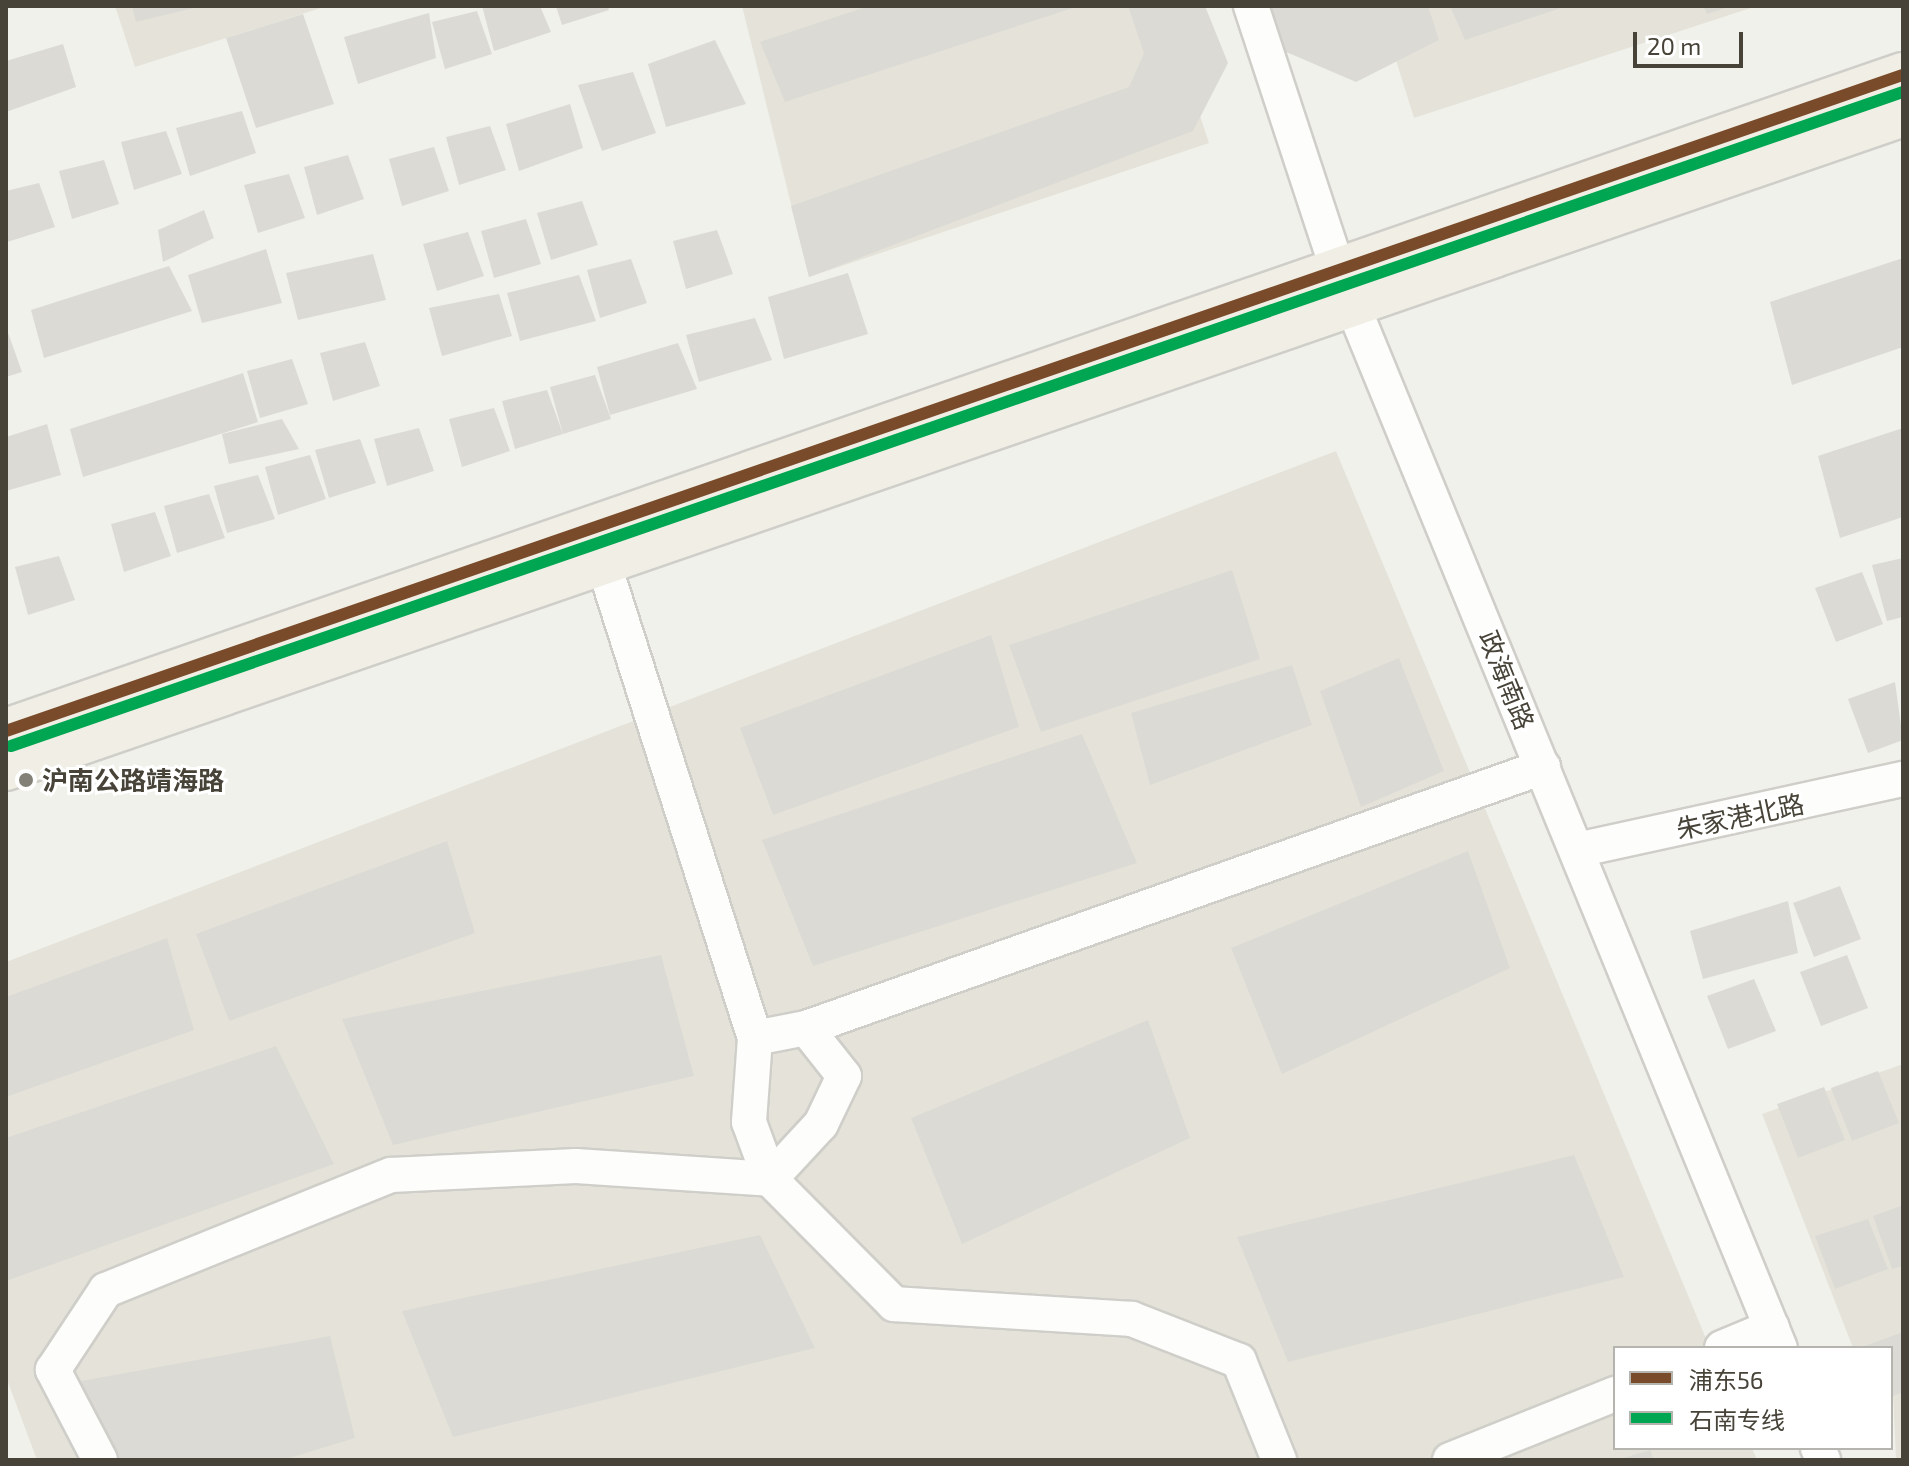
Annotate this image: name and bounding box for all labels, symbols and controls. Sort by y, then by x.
scale bar [1637,16,1747,66]
text: 20 m [1647,31,1701,60]
street label: 政海南路 [1473,626,1541,734]
place label: 沪南公路靖海路 [42,764,224,796]
marker: 沪南公路靖海路 [17,771,35,789]
street label: 朱家港北路 [1673,787,1807,845]
legend [1613,1346,1893,1450]
text: 浦东56 [1689,1365,1764,1394]
text: 石南专线 [1689,1405,1785,1434]

